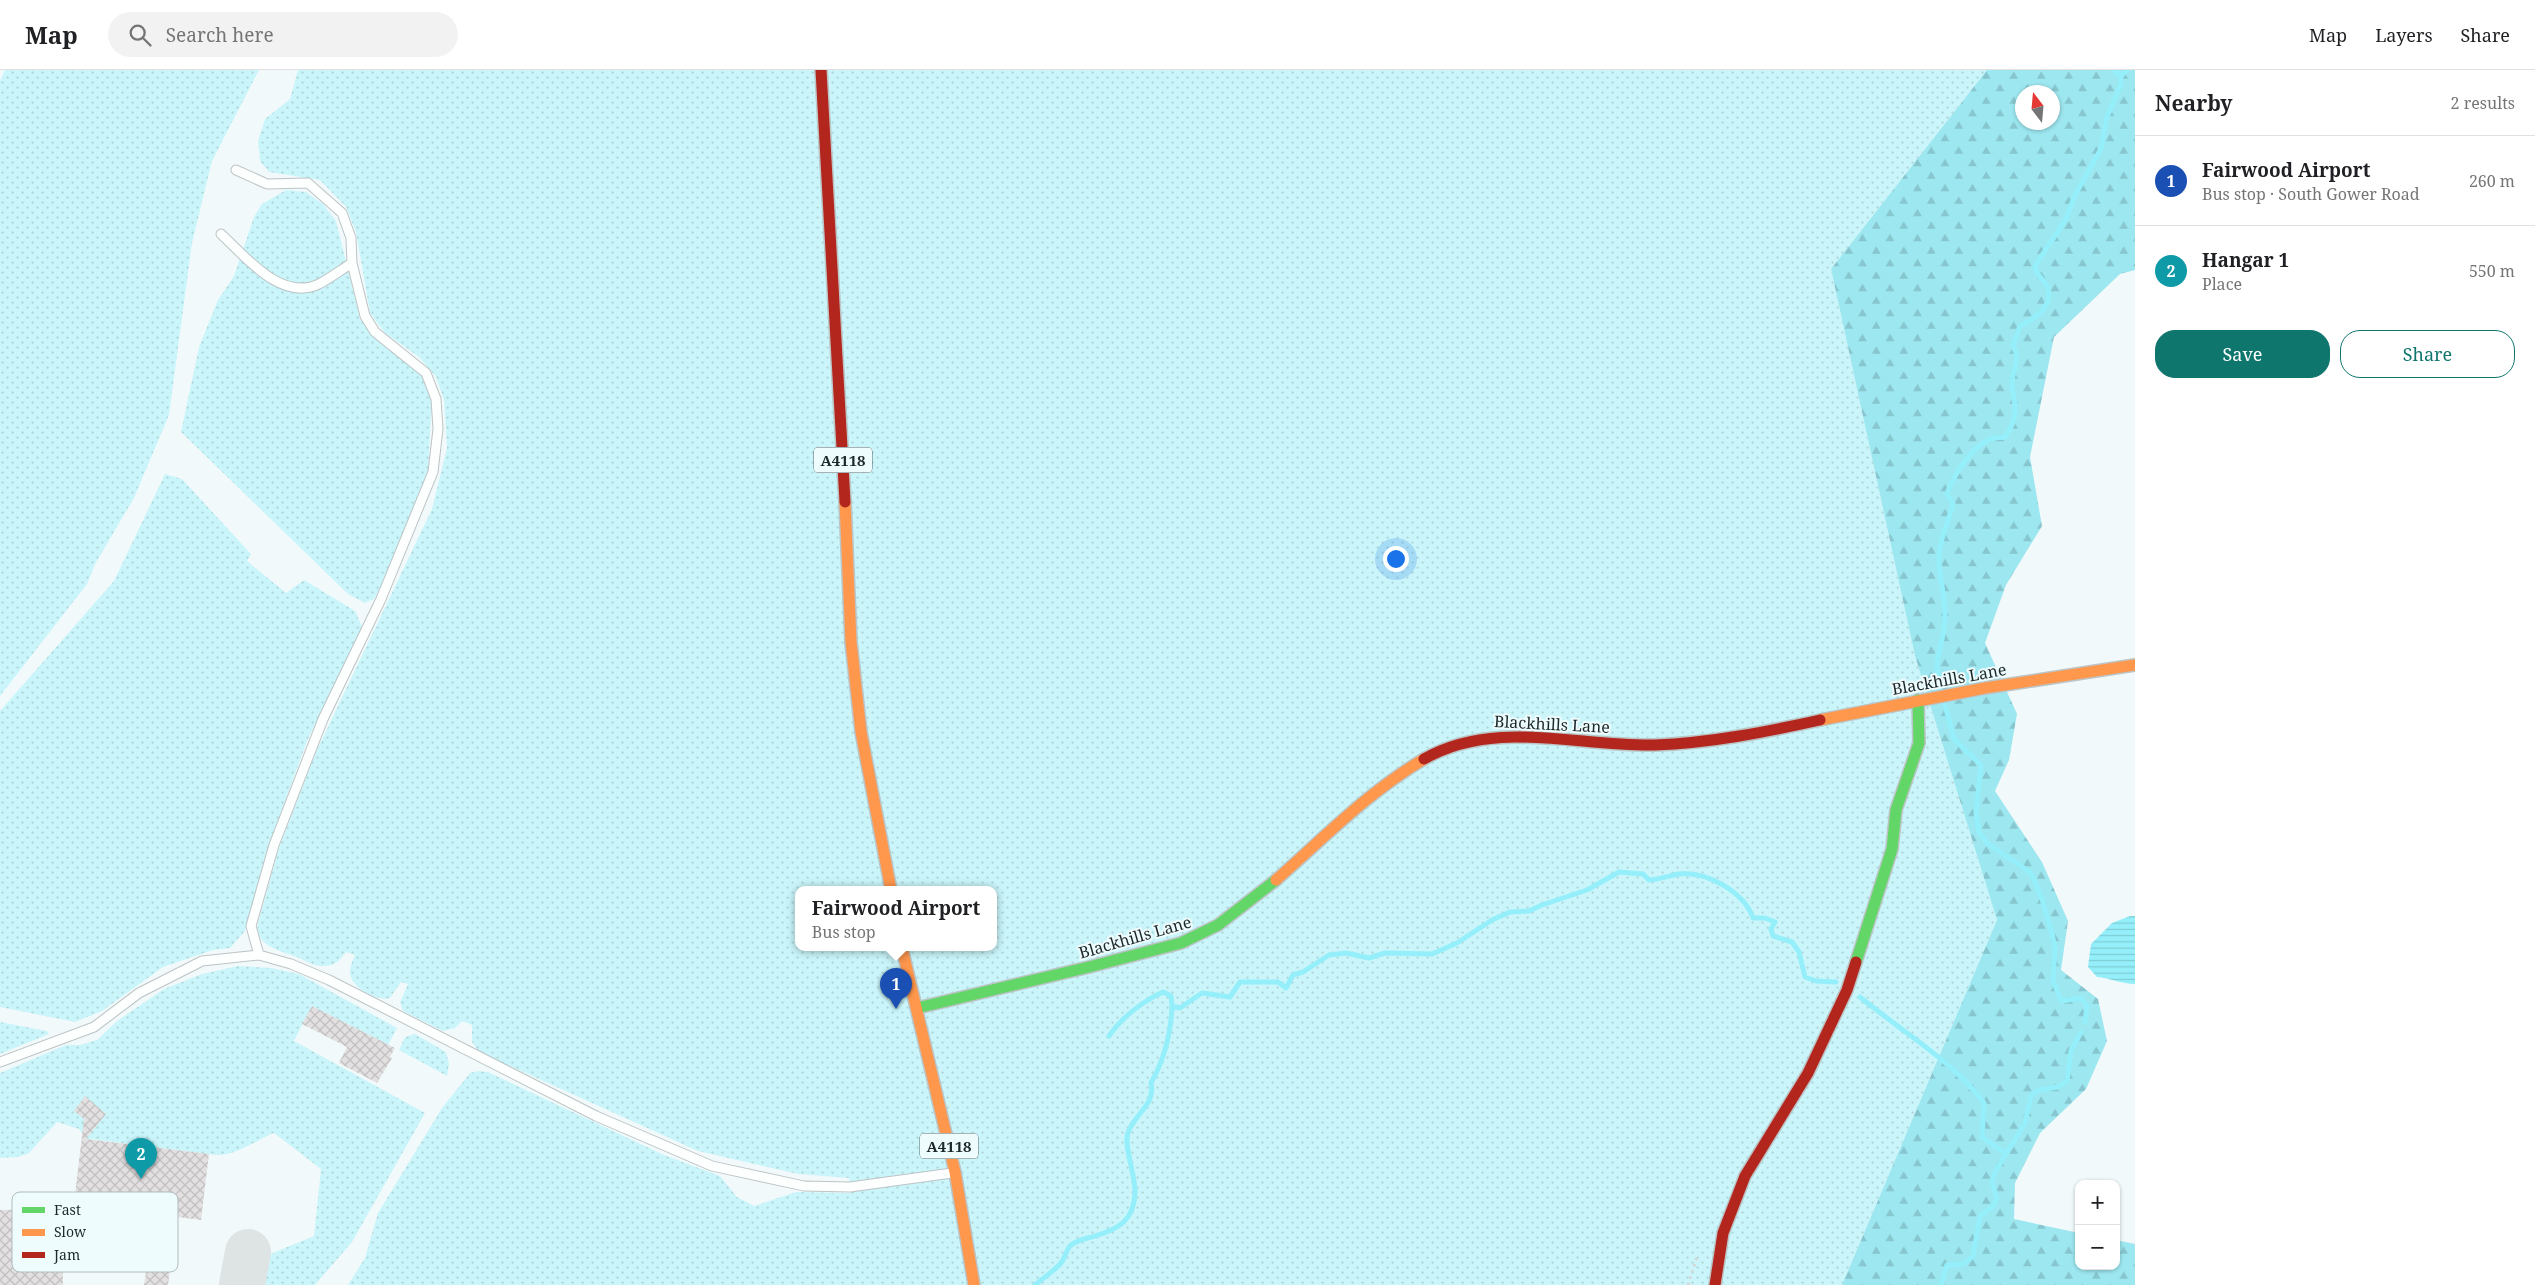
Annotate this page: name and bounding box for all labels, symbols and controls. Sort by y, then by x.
search box [108,12,458,57]
text: Map [25,18,78,51]
icon: search [126,21,154,49]
text: Search here [166,22,274,48]
text: Map [2309,23,2347,47]
text: Layers [2375,23,2433,47]
text: Share [2461,23,2510,47]
north arrow [2015,85,2060,130]
text: Nearby [2155,89,2233,117]
text: 2 results [2451,92,2515,114]
text: Fairwood Airport [2202,157,2370,183]
text: 1 [2166,170,2176,192]
text: 260 m [2469,170,2515,192]
text: Bus stop · South Gower Road [2202,183,2420,205]
text: Hangar 1 [2202,247,2289,273]
text: 2 [2166,260,2176,282]
text: 550 m [2469,260,2515,282]
text: Place [2202,273,2242,295]
button: Save [2155,330,2330,378]
button: Share [2340,330,2515,378]
road number: A4118 [814,448,872,472]
your location [1383,546,1409,572]
street label: Blackhills Lane [1890,658,2008,700]
street label: Blackhills Lane [1493,710,1611,738]
popup [795,886,997,951]
text: Fairwood Airport [812,895,980,921]
street label: Blackhills Lane [1076,910,1194,964]
text: Bus stop [812,921,876,943]
pin: 1 [880,968,912,1009]
road number: A4118 [920,1134,978,1158]
pin: 2 [125,1138,157,1179]
map controls [2075,1180,2120,1270]
button: + [2075,1180,2120,1225]
legend [12,1192,178,1272]
text: Fast [54,1200,81,1219]
text: Slow [54,1222,87,1241]
button: − [2075,1225,2120,1270]
text: Jam [53,1245,80,1264]

